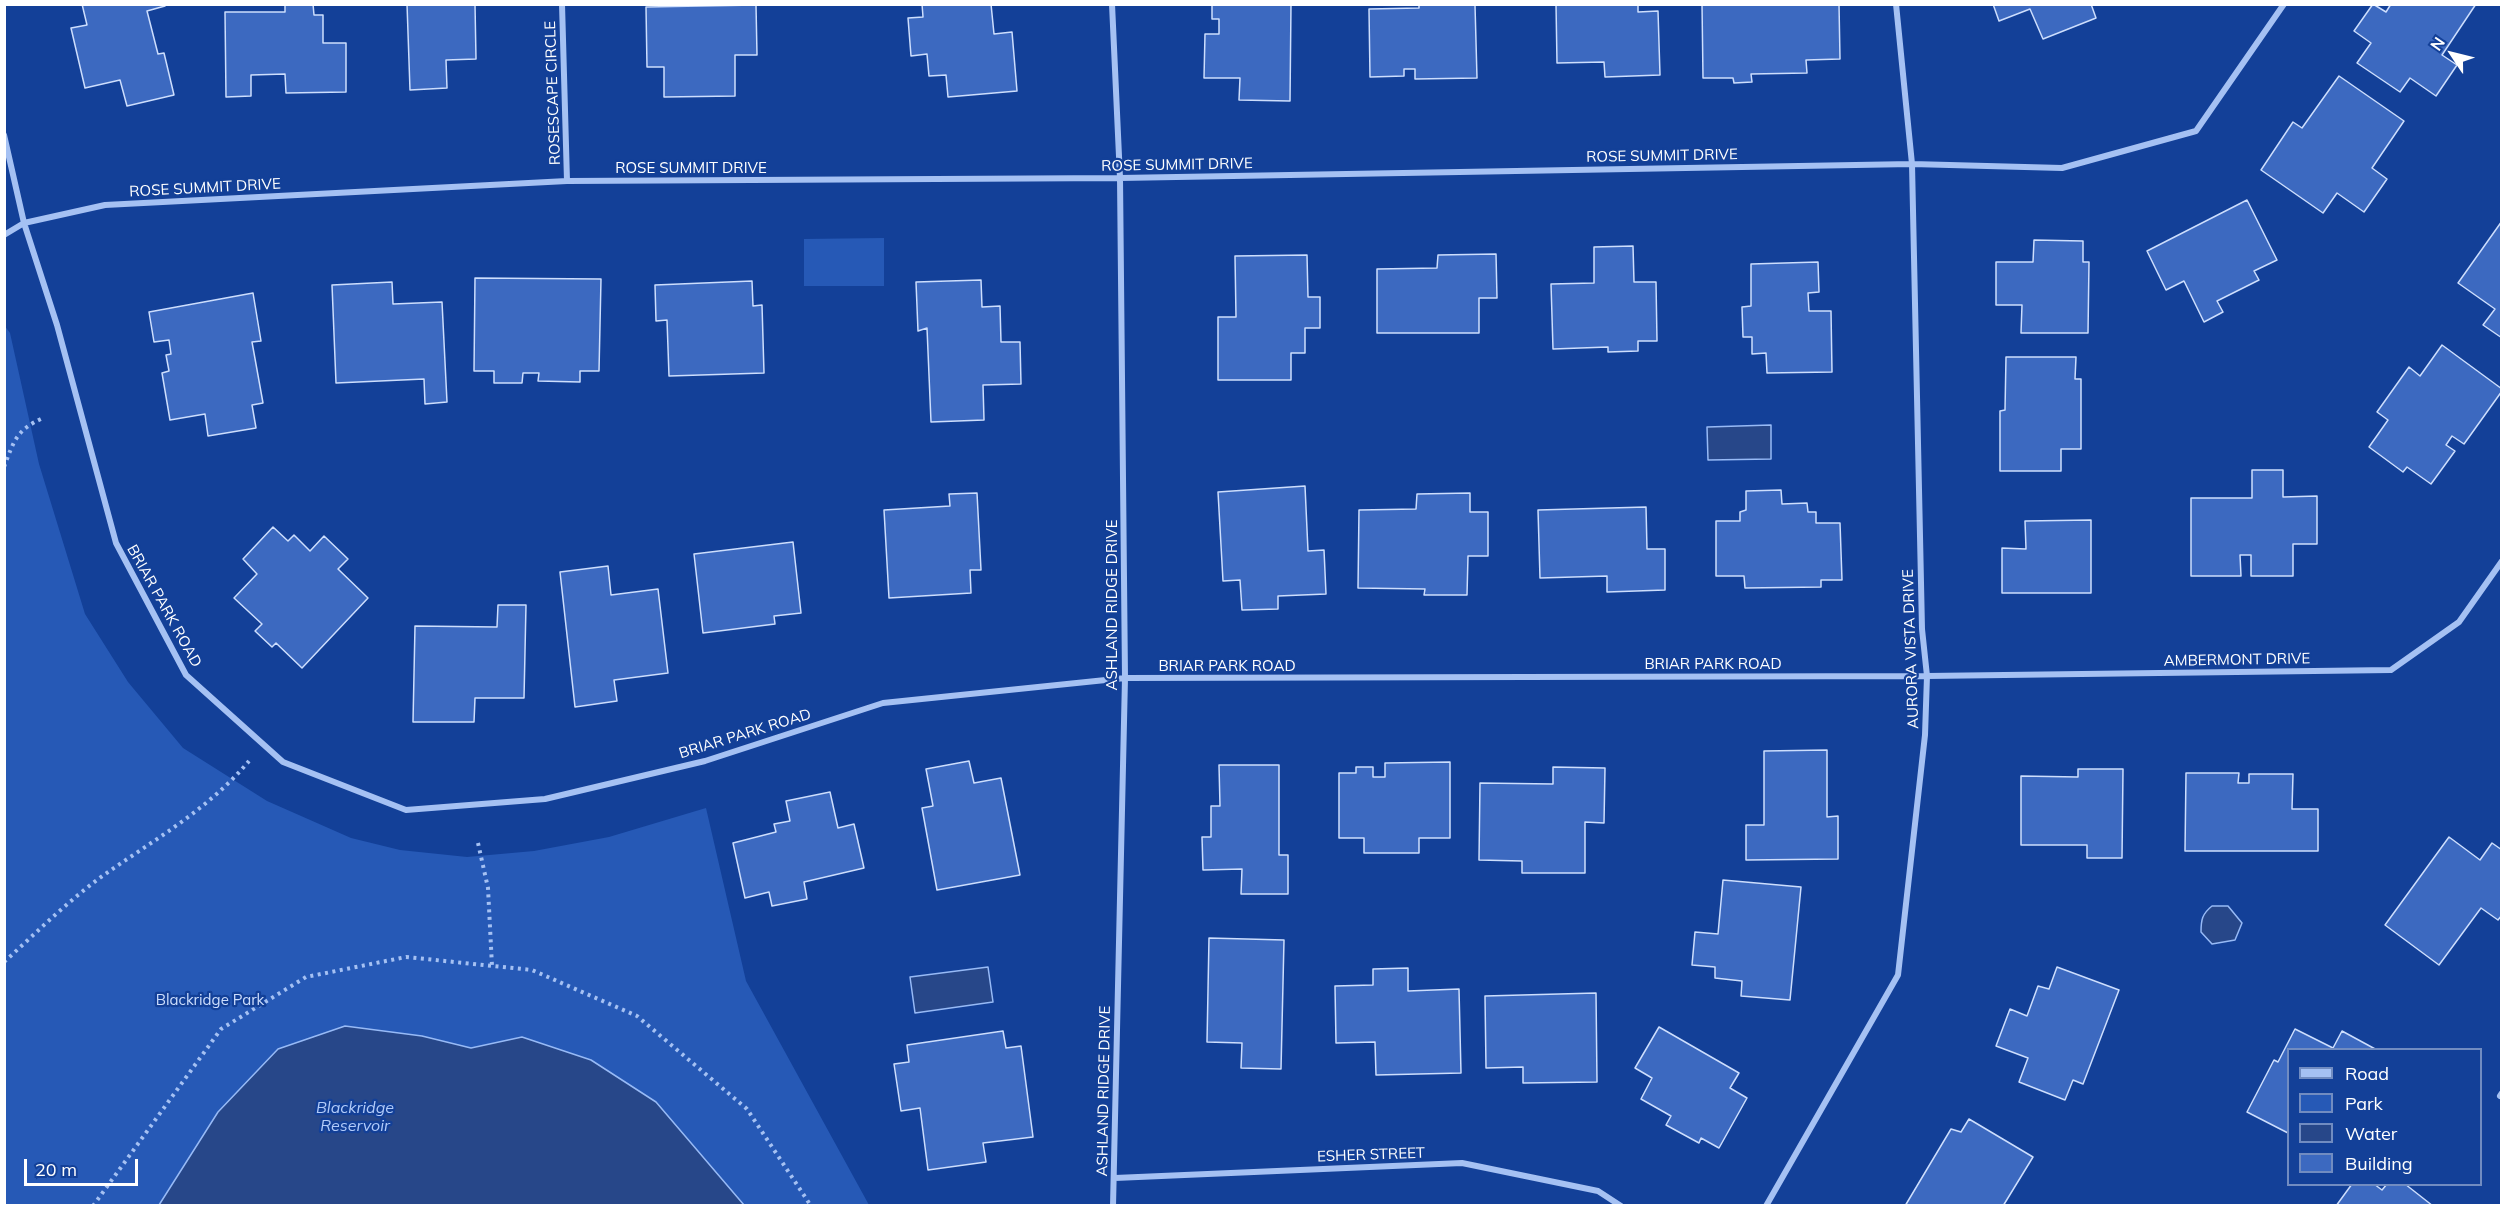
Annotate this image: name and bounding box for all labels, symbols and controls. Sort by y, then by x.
street label: ROSESCAPE CIRCLE [541,20,565,166]
north arrow [2422,24,2482,84]
text: N [2426,33,2449,54]
street label: ROSE SUMMIT DRIVE [1586,146,1738,166]
street label: ROSE SUMMIT DRIVE [1101,155,1253,175]
street label: ROSE SUMMIT DRIVE [615,159,767,177]
street label: ROSE SUMMIT DRIVE [129,175,281,201]
street label: ASHLAND RIDGE DRIVE [1103,520,1121,690]
street label: BRIAR PARK ROAD [123,542,205,670]
street label: AURORA VISTA DRIVE [1899,569,1923,729]
street label: AMBERMONT DRIVE [2164,650,2310,670]
street label: BRIAR PARK ROAD [1644,655,1782,673]
street label: BRIAR PARK ROAD [1158,657,1296,675]
street label: BRIAR PARK ROAD [677,705,813,763]
park label: Blackridge Park [156,991,264,1009]
street label: ASHLAND RIDGE DRIVE [1094,1005,1114,1177]
legend [2287,1048,2482,1186]
text: Road [2345,1062,2389,1085]
text: Park [2345,1092,2383,1115]
water label: Blackridge Reservoir [316,1098,394,1136]
text: Water [2345,1122,2397,1145]
street label: ESHER STREET [1317,1144,1425,1166]
scale bar [27,1147,141,1185]
text: Building [2345,1152,2413,1175]
text: 20 m [35,1158,77,1181]

